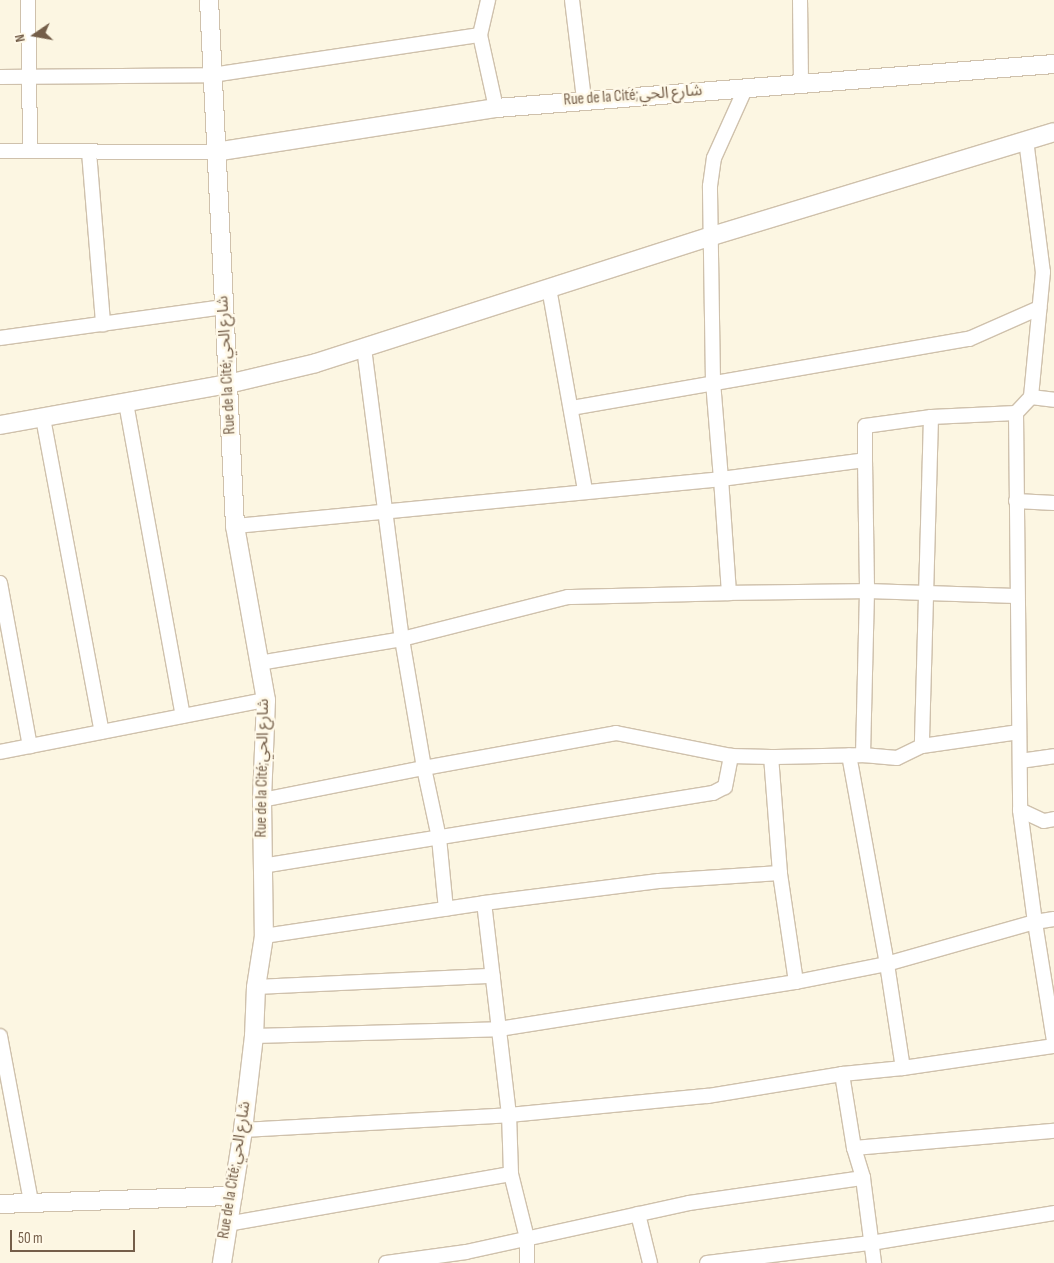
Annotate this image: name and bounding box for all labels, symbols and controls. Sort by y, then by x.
north arrow [10,10,60,60]
text: N [11,33,29,44]
street label: Rue de la Cité;شارع الحي [563,82,703,110]
street label: Rue de la Cité;شارع الحي [214,295,240,435]
street label: Rue de la Cité;شارع الحي [252,698,274,838]
street label: Rue de la Cité;شارع الحي [215,1100,255,1240]
scale bar [12,1220,138,1252]
text: 50 m [18,1229,43,1248]

